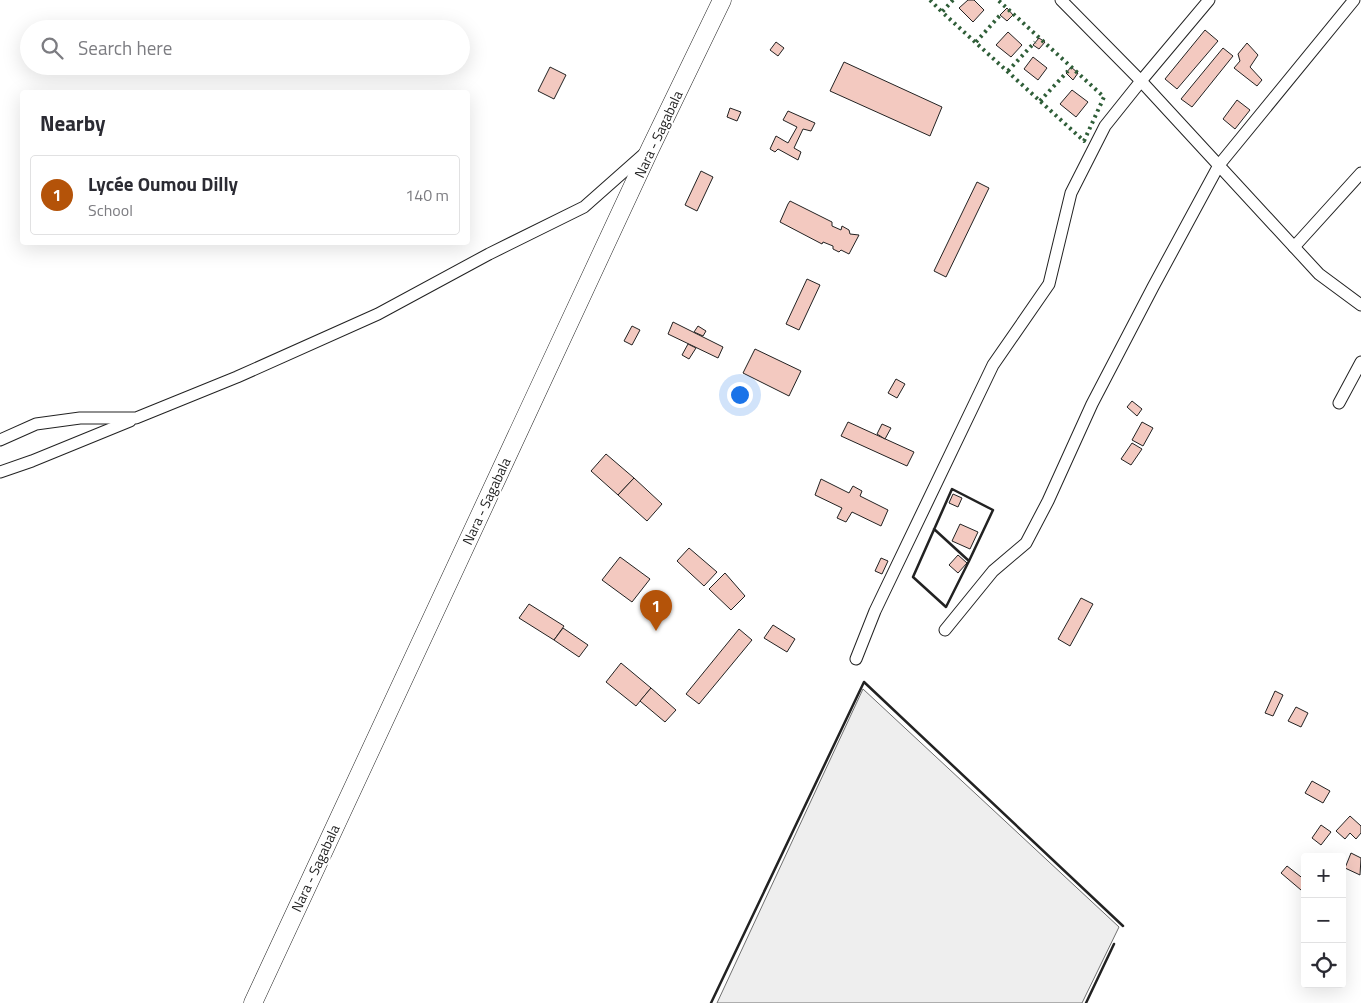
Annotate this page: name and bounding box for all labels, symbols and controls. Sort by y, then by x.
search box [20,20,470,75]
text: Search here [78,33,172,62]
icon: search [38,34,66,62]
street label: Nara - Sagabala [629,87,687,181]
text: Nearby [40,107,105,139]
text: Lycée Oumou Dilly [88,169,238,198]
text: 1 [53,183,61,207]
text: 140 m [405,183,449,207]
text: School [88,198,133,222]
your location [727,382,753,408]
street label: Nara - Sagabala [457,454,515,548]
pin: 1 [640,590,672,631]
street label: Nara - Sagabala [286,821,344,915]
map controls [1301,853,1346,988]
button: + [1301,853,1346,898]
button: − [1301,898,1346,943]
button: locate [1301,943,1346,988]

